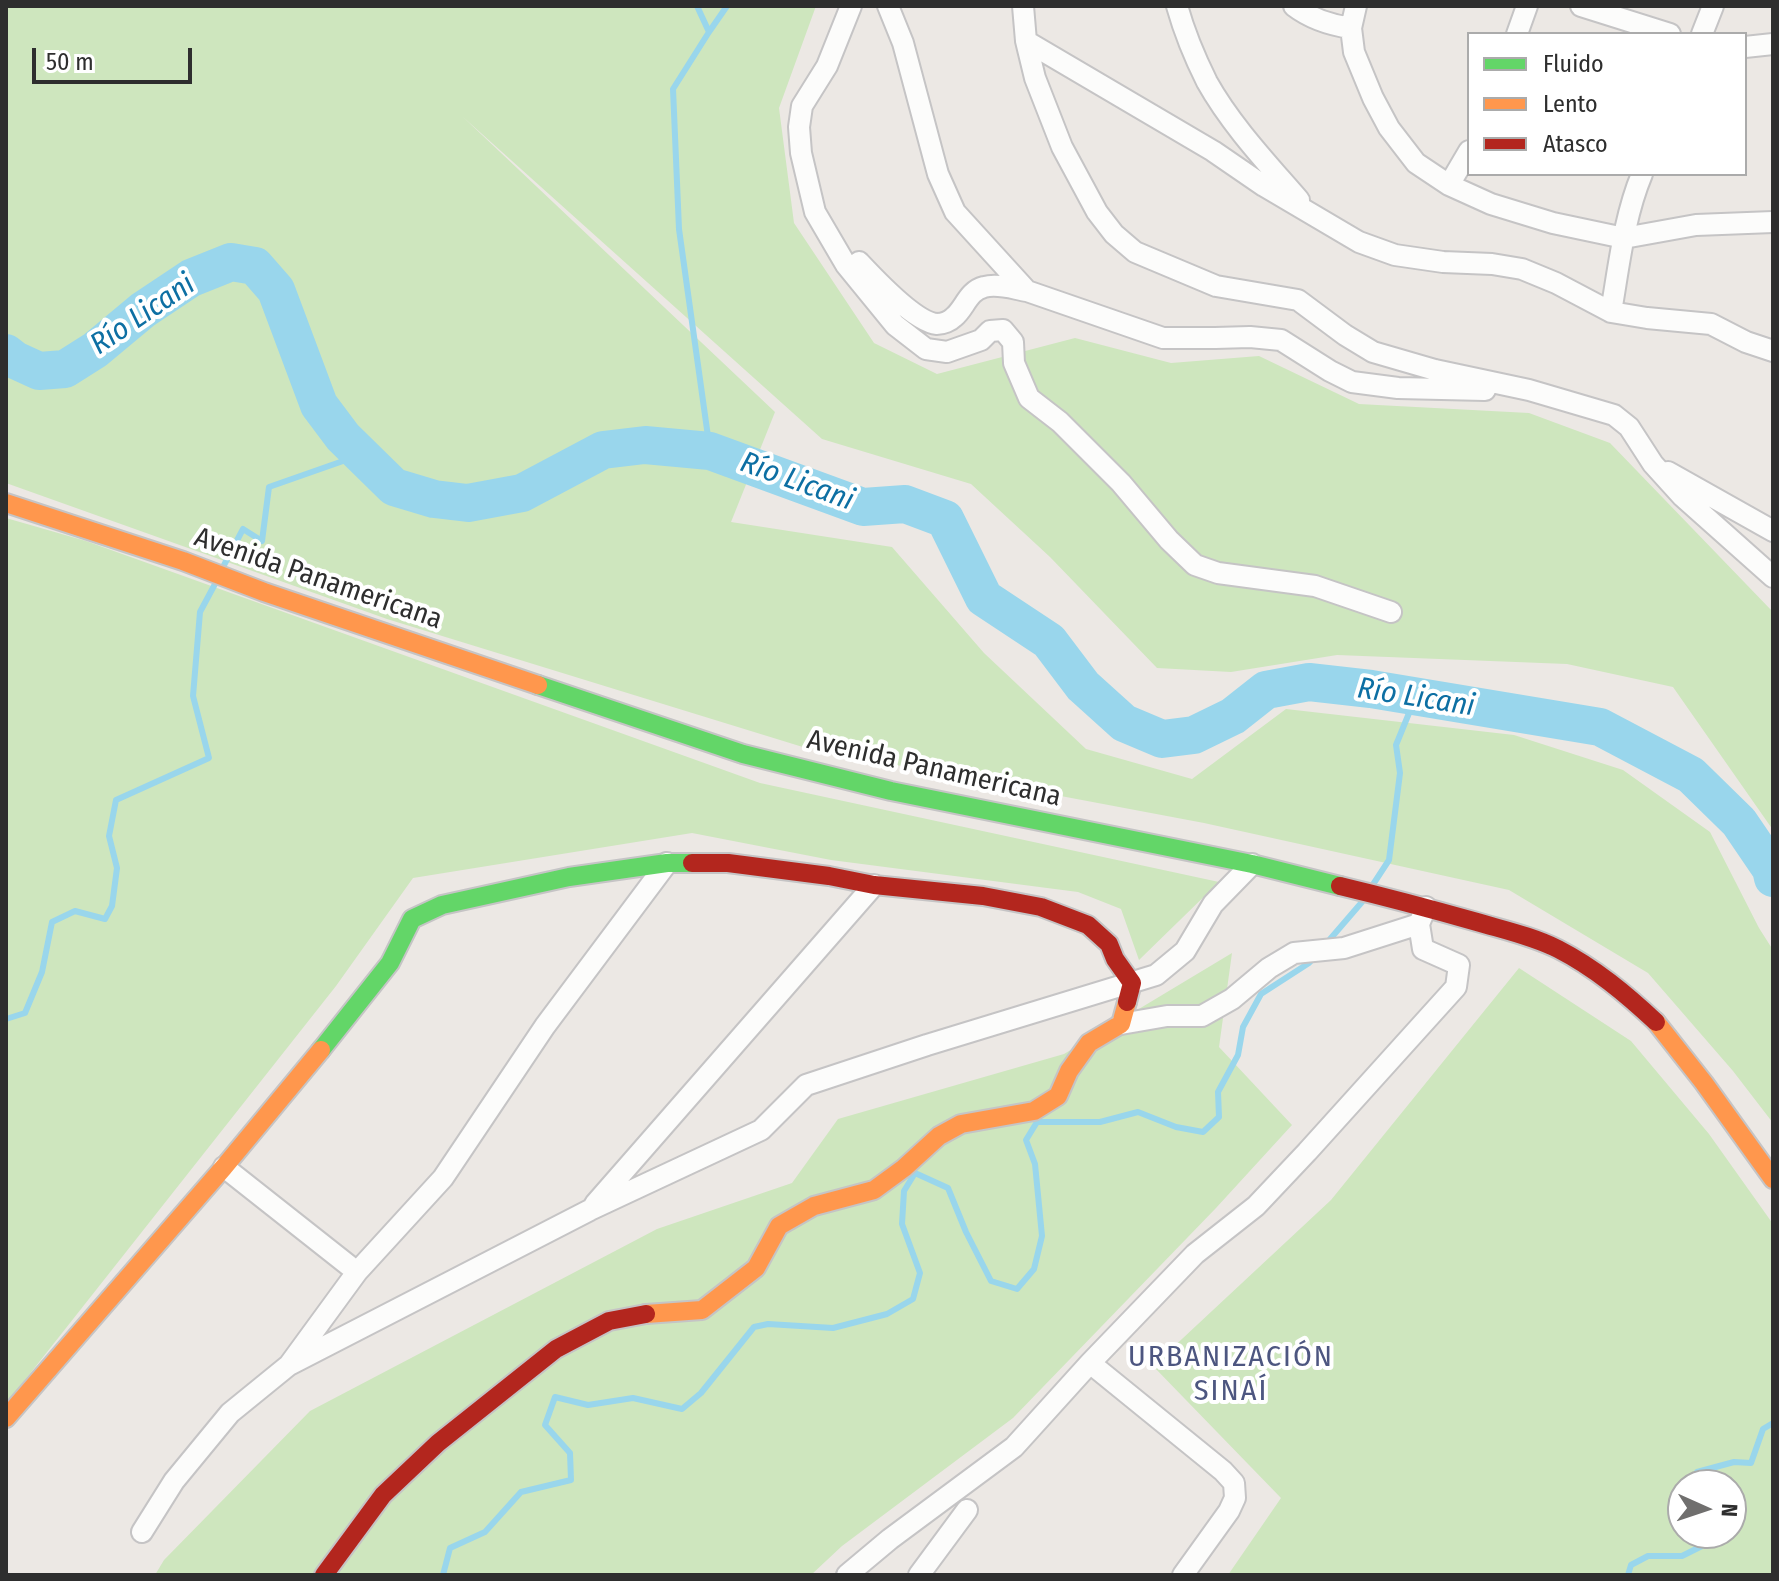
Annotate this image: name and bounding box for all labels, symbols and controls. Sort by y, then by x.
scale bar [36,32,196,82]
legend [1467,32,1747,176]
text: 50 m [46,48,94,76]
text: Fluido [1543,50,1604,78]
text: Lento [1543,90,1598,118]
text: Atasco [1543,130,1608,158]
water label: Río Licani [84,267,202,363]
water label: Río Licani [735,445,859,519]
street label: Avenida Panamericana [190,521,446,637]
water label: Río Licani [1355,671,1477,725]
street label: Avenida Panamericana [804,723,1064,815]
district label: URBANIZACIÓN SINAÍ [1128,1340,1334,1410]
north arrow [1667,1469,1747,1549]
text: N [1716,1503,1743,1517]

